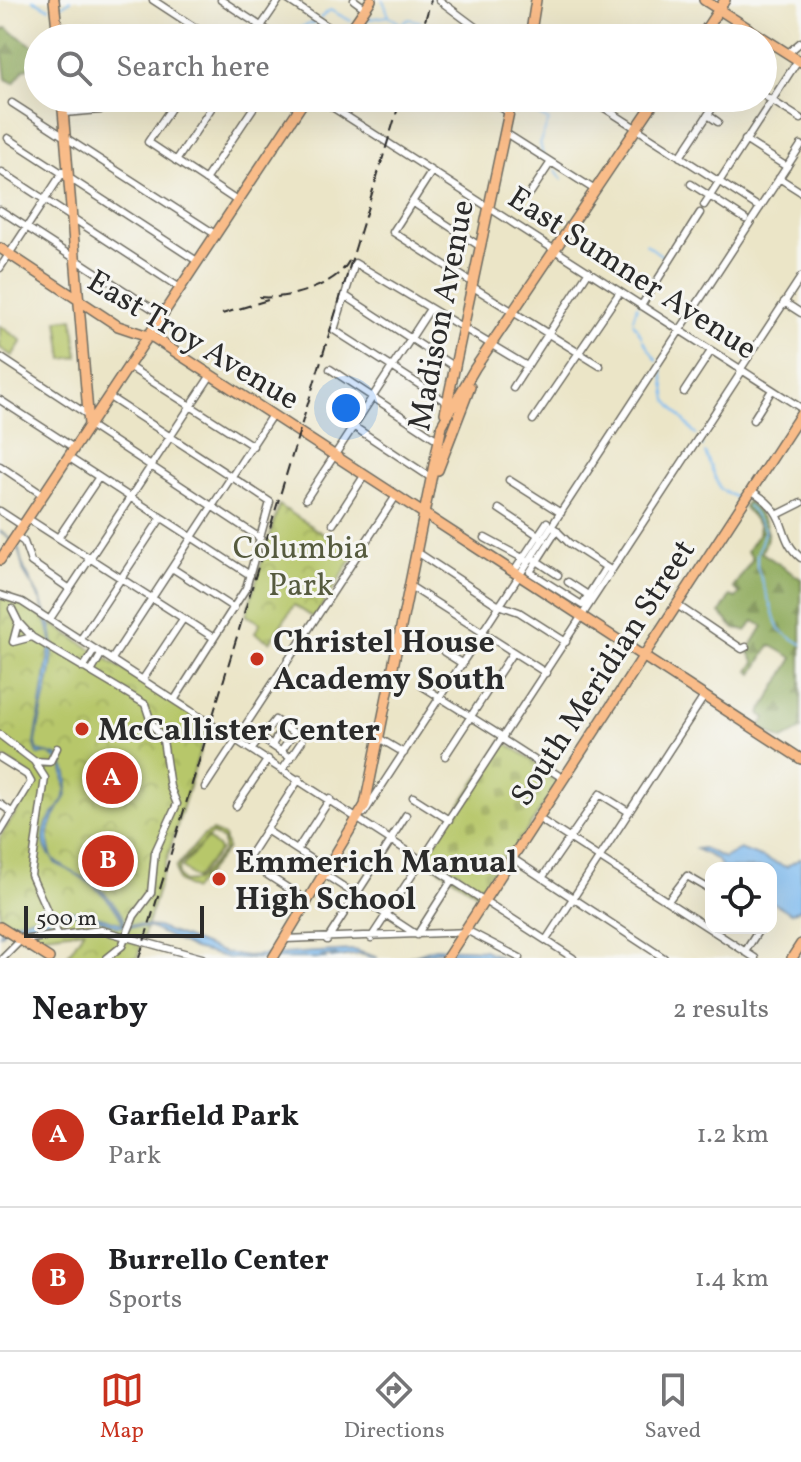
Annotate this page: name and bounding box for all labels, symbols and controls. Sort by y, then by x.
search box [24,24,777,112]
icon: search [52,46,96,90]
text: Search here [116,47,270,89]
street label: East Sumner Avenue [498,177,765,372]
street label: Madison Avenue [399,196,487,435]
street label: East Troy Avenue [78,261,307,422]
your location [326,388,366,428]
park label: Columbia Park [233,528,369,609]
street label: South Meridian Street [502,532,707,816]
place label: Christel House Academy South [273,622,505,703]
marker: Christel House Academy South [248,650,266,668]
place label: McCallister Center [98,710,380,754]
marker: McCallister Center [73,720,91,738]
pin: A [86,748,138,808]
pin: B [82,831,134,891]
place label: Emmerich Manual High School [235,842,517,923]
map controls [705,862,777,934]
button: locate [705,862,777,934]
marker: Emmerich Manual High School [210,870,228,888]
scale bar [24,902,204,938]
text: 500 m [36,904,97,935]
text: Nearby [32,987,148,1034]
text: 2 results [673,992,769,1028]
text: Garfield Park [108,1096,299,1138]
text: A [49,1117,67,1153]
text: 1.2 km [696,1117,769,1153]
text: Park [108,1138,161,1174]
text: Burrello Center [108,1240,329,1282]
text: B [49,1261,67,1297]
text: 1.4 km [695,1261,769,1297]
text: Sports [108,1282,182,1318]
tab: Map [100,1368,144,1447]
tab: Directions [344,1368,445,1447]
tab: Saved [644,1368,701,1447]

